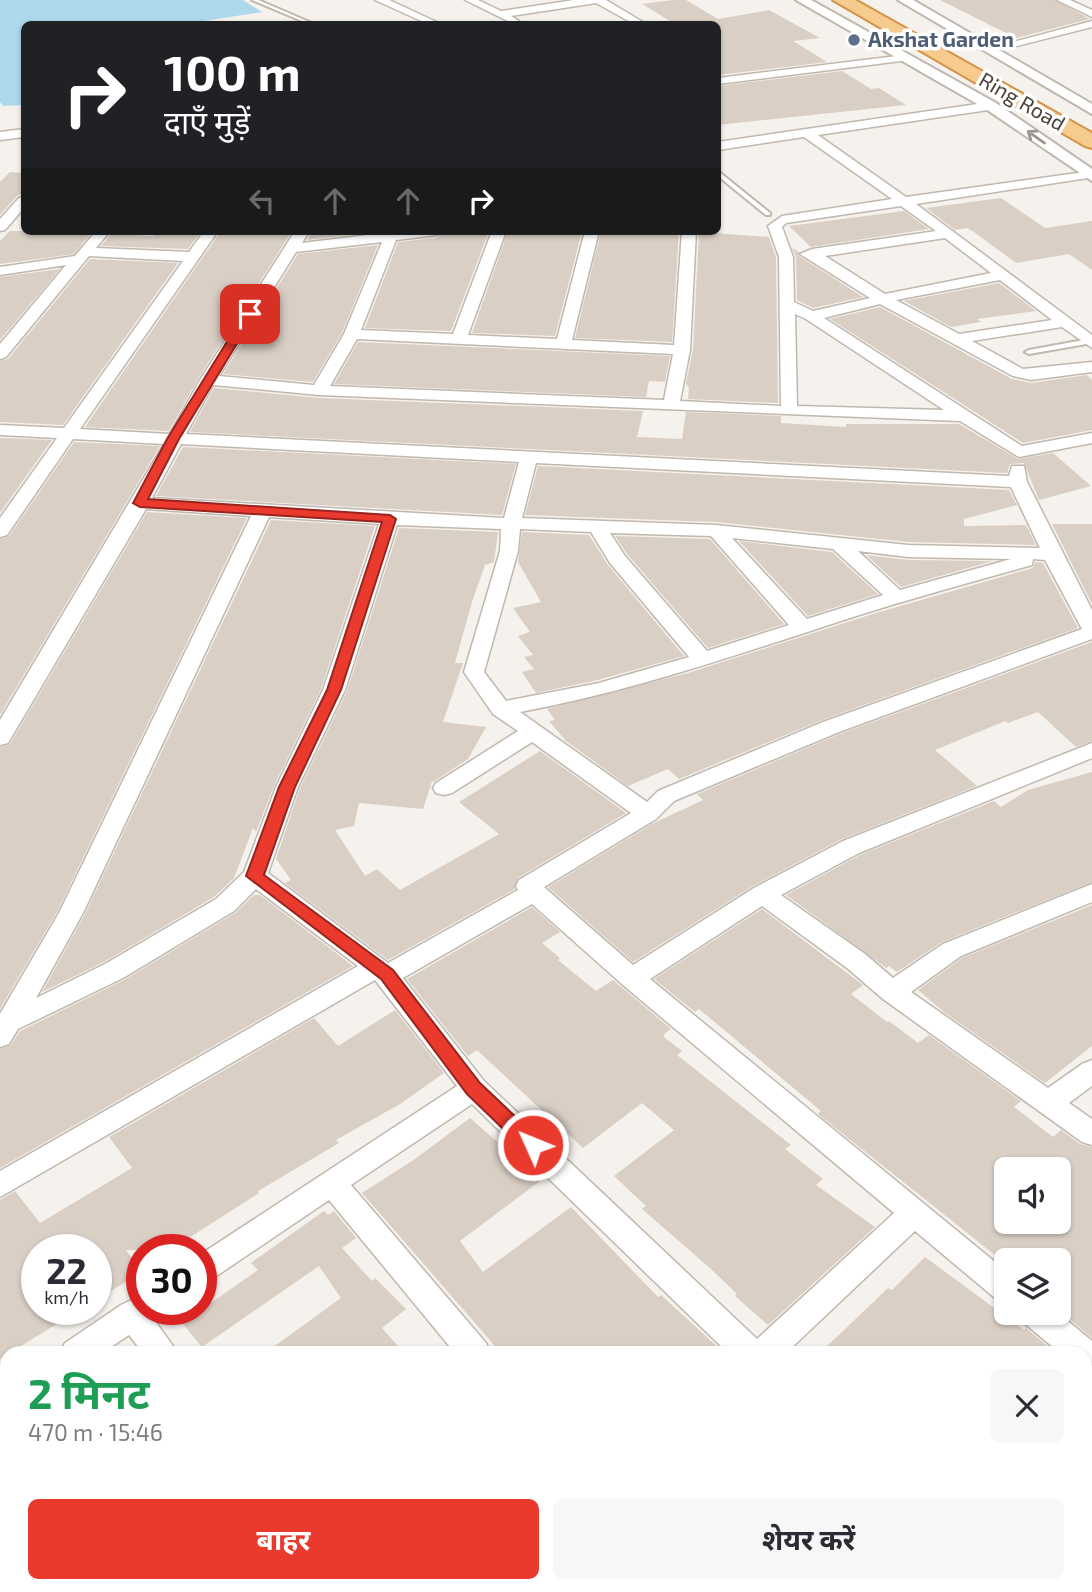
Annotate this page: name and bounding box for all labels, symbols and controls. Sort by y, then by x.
place label: Akshat Garden [868,26,1014,51]
marker: Akshat Garden [846,32,862,48]
text: 100 m [164,42,301,101]
icon: right [49,49,140,140]
street label: Ring Road [975,66,1070,135]
text: दाएँ मुड़ें [164,102,250,140]
one-way arrow [1027,130,1046,145]
icon: left [243,182,281,220]
icon: ahead [316,182,354,220]
icon: ahead [389,182,427,220]
icon: right [462,182,500,220]
pin [220,284,280,344]
icon: arrive [231,295,269,333]
position arrow [496,1108,570,1182]
map controls [994,1157,1071,1325]
button: sound [994,1157,1071,1234]
speed limit sign: 30 [126,1234,217,1325]
button: layers [994,1248,1071,1325]
text: 22 [46,1249,87,1291]
text: km/h [44,1286,89,1308]
text: 2 मिनट [28,1367,150,1417]
button: close [990,1369,1064,1443]
text: 470 m · 15:46 [28,1418,163,1446]
button: बाहर [28,1499,539,1579]
button: शेयर करें [553,1499,1064,1579]

